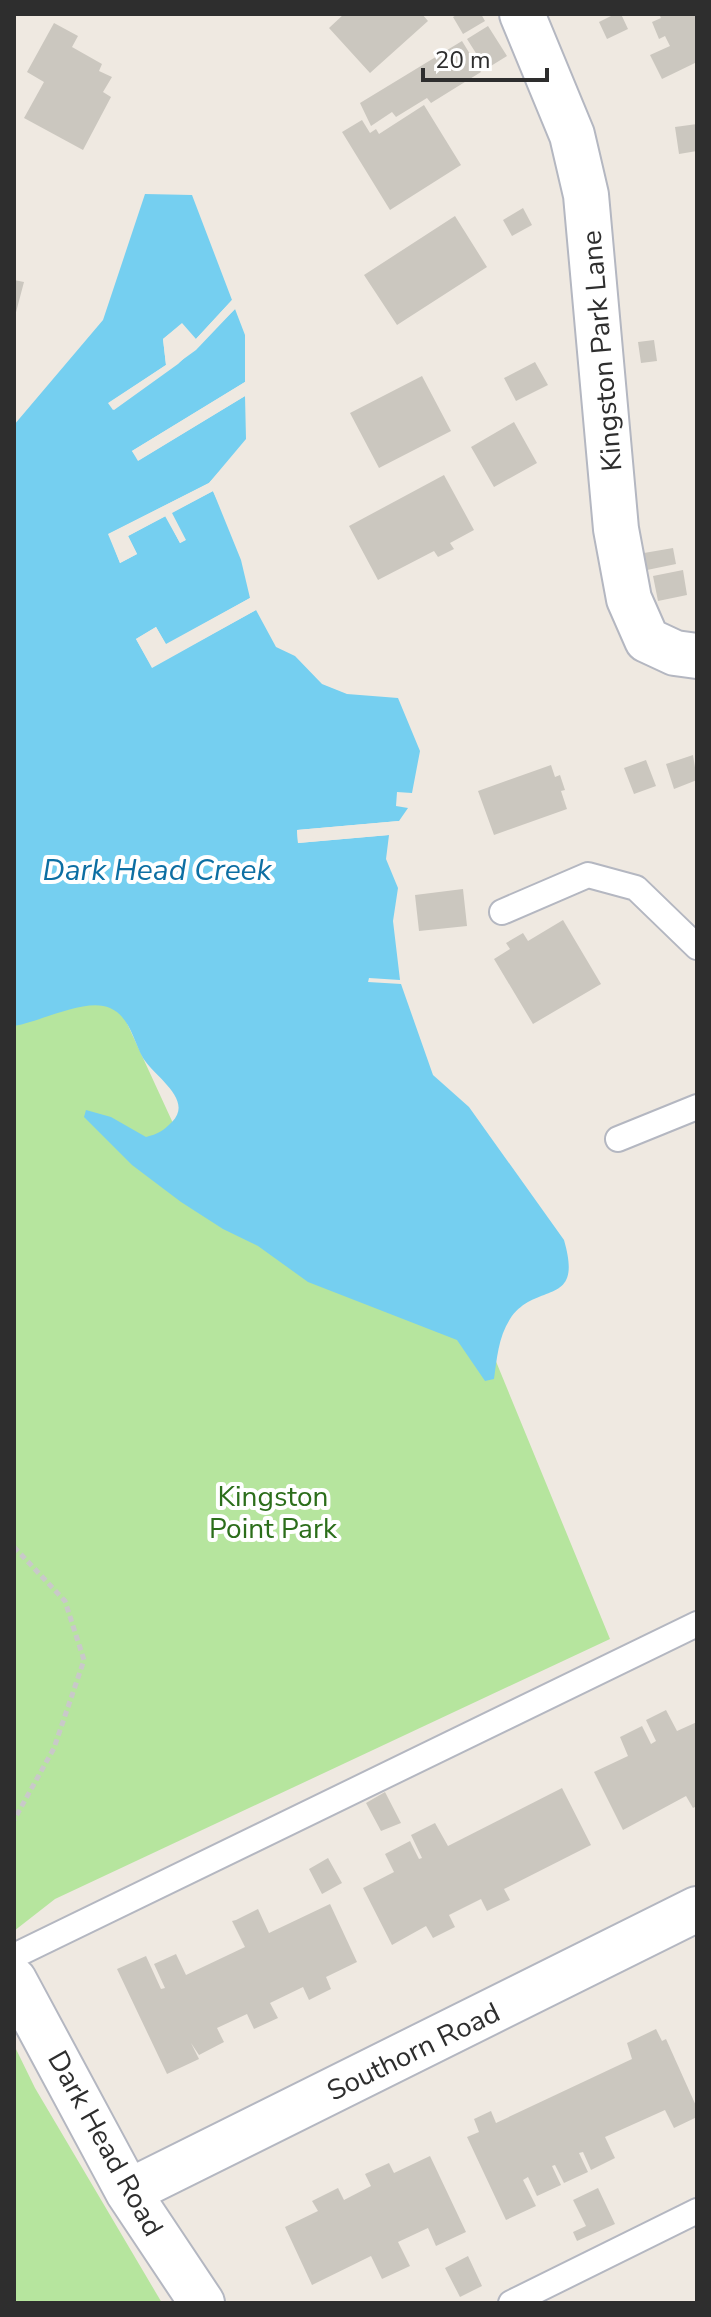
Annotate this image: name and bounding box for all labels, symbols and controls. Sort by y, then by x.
scale bar [423,32,547,82]
text: 20 m [435,44,491,76]
street label: Kingston Park Lane [573,229,631,473]
water label: Dark Head Creek [42,850,273,891]
park label: Kingston Point Park [209,1478,338,1548]
street label: Southorn Road [321,1994,506,2110]
street label: Dark Head Road [38,2044,172,2243]

